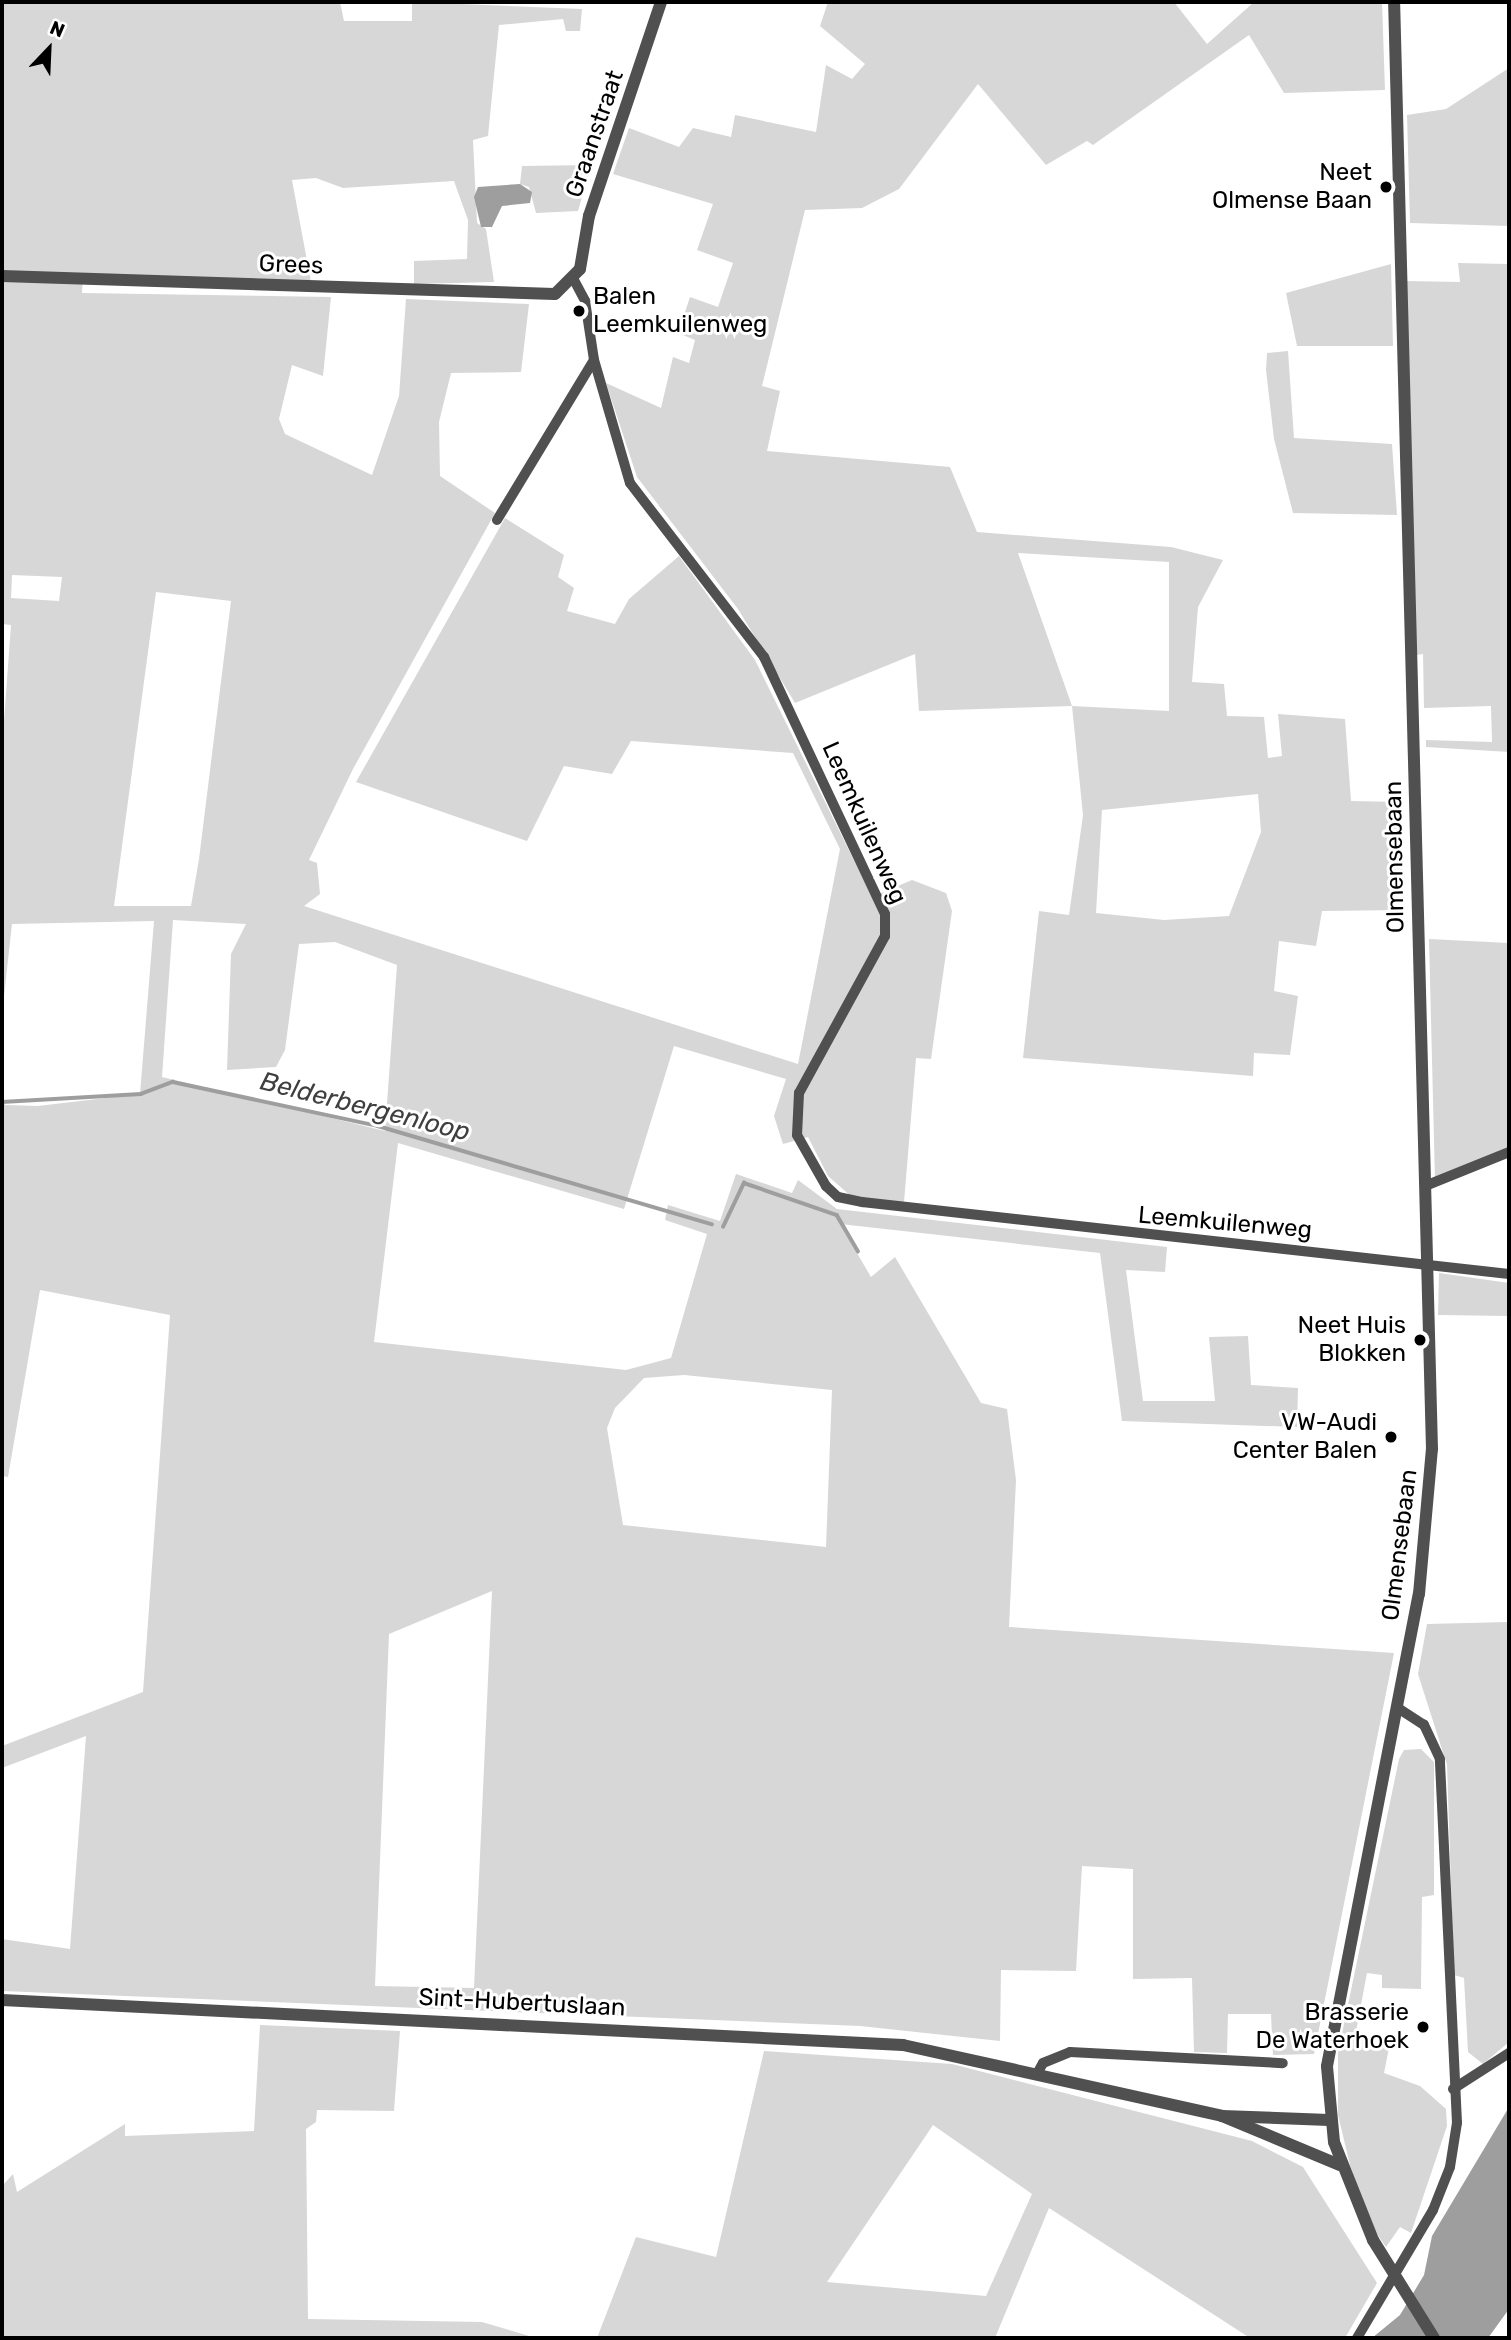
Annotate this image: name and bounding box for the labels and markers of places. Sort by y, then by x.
place label: Neet Olmense Baan [1212,159,1372,215]
marker: Neet Olmense Baan [1378,179,1394,195]
place label: Balen Leemkuilenweg [593,283,767,339]
marker: Balen Leemkuilenweg [571,303,587,319]
place label: Neet Huis Blokken [1298,1312,1406,1368]
marker: Neet Huis Blokken [1412,1332,1428,1348]
place label: VW-Audi Center Balen [1232,1409,1377,1465]
marker: VW-Audi Center Balen [1383,1429,1399,1445]
place label: Brasserie De Waterhoek [1255,1999,1409,2055]
marker: Brasserie De Waterhoek [1415,2019,1431,2035]

